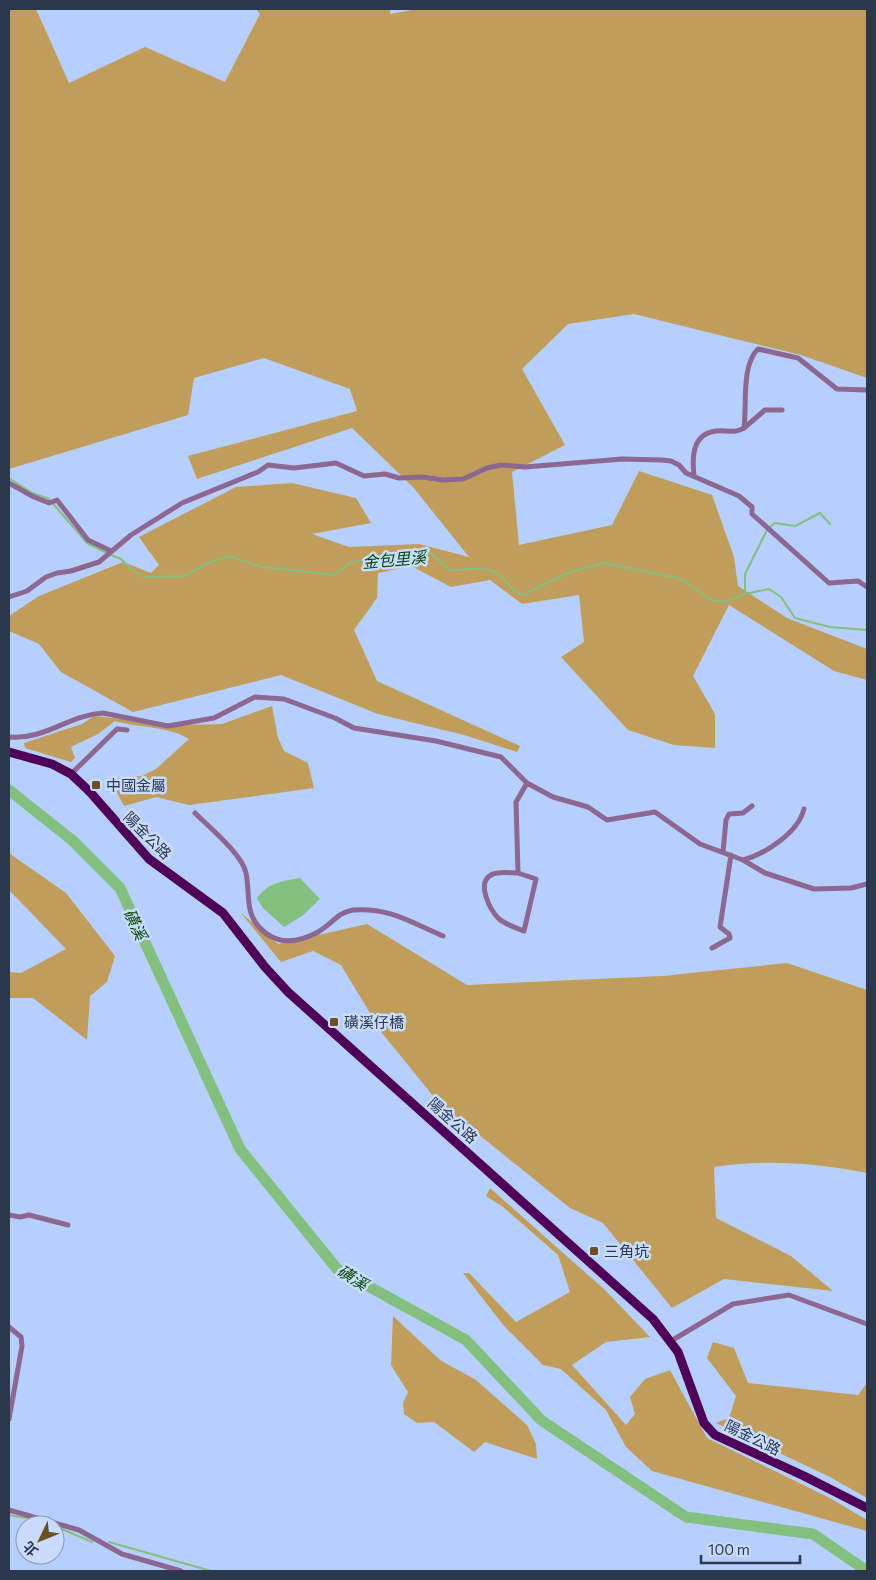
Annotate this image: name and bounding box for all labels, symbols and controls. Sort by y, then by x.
water label: 金包里溪 [361,547,429,571]
place label: 中國金屬 [106,776,166,794]
marker: 中國金屬 [90,779,102,791]
street label: 陽金公路 [120,807,176,863]
water label: 磺溪 [121,905,152,944]
place label: 磺溪仔橋 [344,1013,404,1031]
marker: 磺溪仔橋 [328,1016,340,1028]
street label: 陽金公路 [425,1093,481,1147]
place label: 三角坑 [604,1242,649,1260]
marker: 三角坑 [588,1245,600,1257]
water label: 磺溪 [334,1260,373,1295]
street label: 陽金公路 [722,1416,784,1458]
north arrow [15,1515,65,1565]
scale bar [701,1532,800,1564]
text: 北 [19,1538,41,1560]
text: 100 m [708,1540,750,1558]

